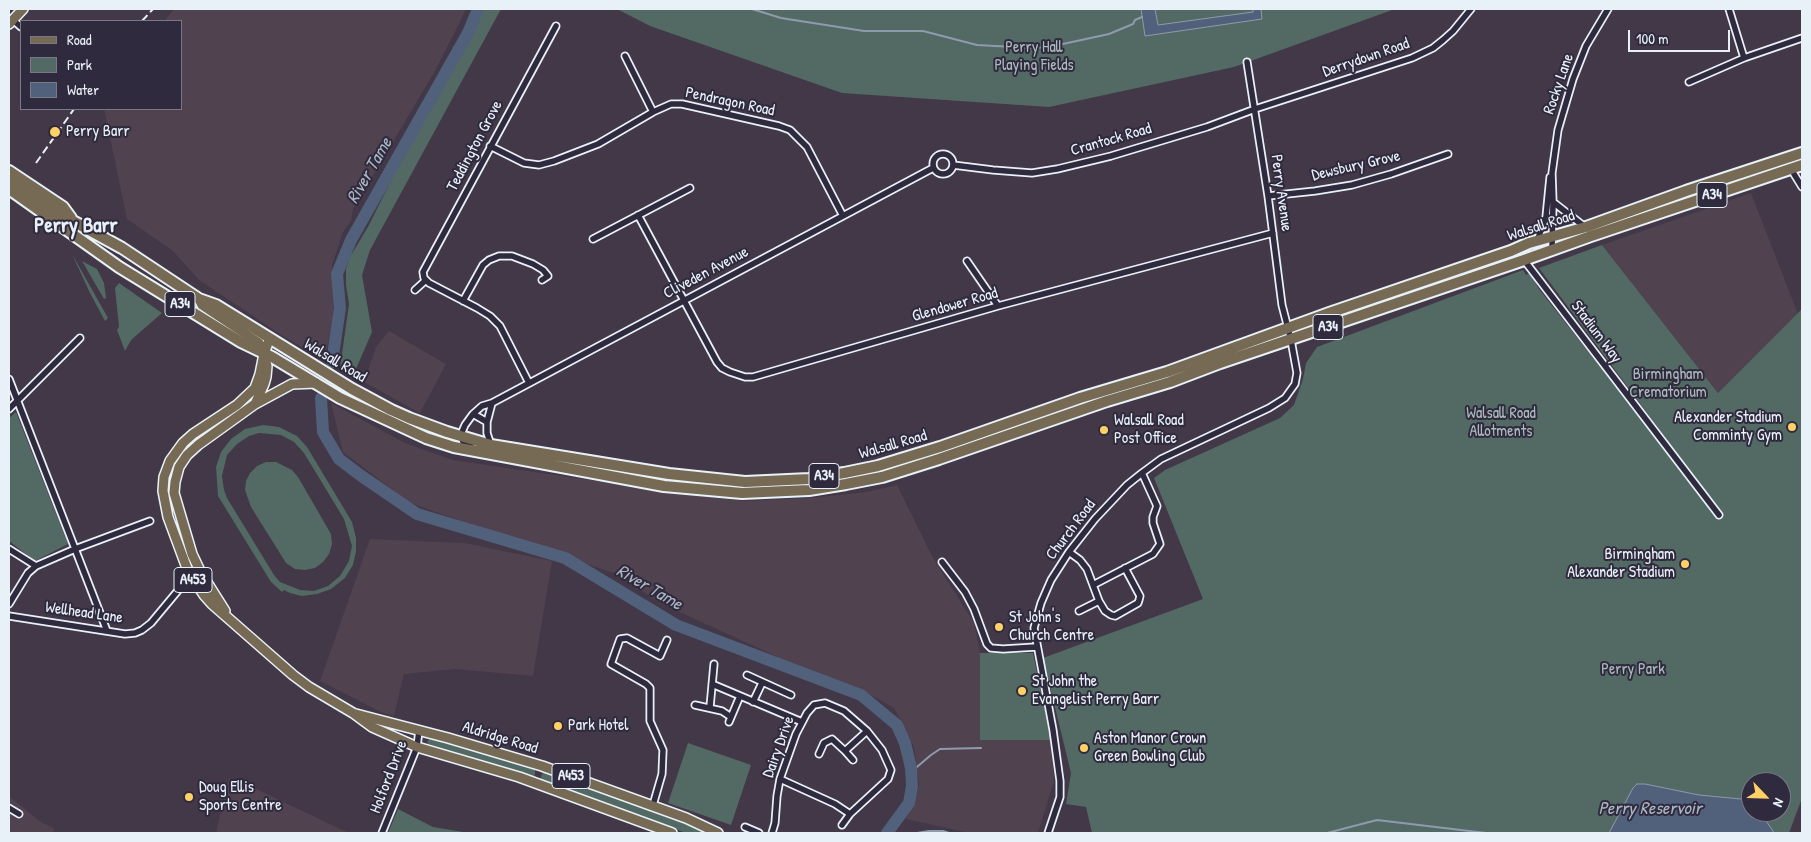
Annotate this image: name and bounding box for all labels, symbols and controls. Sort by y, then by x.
legend [20,20,182,110]
scale bar [1631,20,1734,52]
text: 100 m [1636,28,1669,49]
text: Road [67,29,92,50]
street label: Derrydown Road [1320,34,1412,82]
park label: Perry Hall Playing Fields [994,38,1074,76]
street label: Rocky Lane [1540,51,1578,117]
text: Park [67,54,92,75]
text: Water [67,79,99,100]
street label: Pendragon Road [684,83,776,121]
street label: Teddington Grove [443,97,507,195]
street label: Crantock Road [1068,119,1154,161]
place label: Perry Barr [66,122,130,142]
marker: Perry Barr [48,125,62,139]
water label: River Tame [343,134,397,208]
street label: Dewsbury Grove [1310,147,1402,185]
street label: Perry Avenue [1266,153,1296,233]
road number: A34 [1697,182,1727,208]
street label: Walsall Road [1505,206,1577,246]
district label: Perry Barr [34,213,118,239]
street label: Cliveden Avenue [660,243,752,303]
street label: Glendower Road [910,284,1000,326]
road number: A34 [165,292,195,316]
street label: Stadium Way [1566,297,1626,367]
road number: A34 [1313,314,1343,340]
street label: Walsall Road [300,335,370,387]
park label: Birmingham Crematorium [1629,365,1707,403]
park label: Walsall Road Allotments [1466,404,1536,442]
place label: Alexander Stadium Comminty Gym [1674,408,1782,446]
place label: Walsall Road Post Office [1114,411,1184,449]
marker: Alexander Stadium Comminty Gym [1786,421,1798,433]
marker: Walsall Road Post Office [1098,424,1110,436]
street label: Walsall Road [857,426,929,464]
road number: A34 [809,464,839,488]
street label: Church Road [1042,496,1100,564]
place label: Birmingham Alexander Stadium [1567,545,1675,583]
marker: Birmingham Alexander Stadium [1679,558,1691,570]
water label: River Tame [612,561,686,615]
road number: A453 [174,568,212,592]
street label: Wellhead Lane [44,598,124,628]
place label: St John's Church Centre [1009,608,1094,646]
marker: St John's Church Centre [993,621,1005,633]
park label: Perry Park [1601,660,1665,680]
place label: St John the Evangelist Perry Barr [1032,672,1159,710]
marker: St John the Evangelist Perry Barr [1016,685,1028,697]
street label: Dairy Drive [759,714,799,780]
place label: Park Hotel [568,716,629,736]
street label: Aldridge Road [460,717,540,759]
marker: Park Hotel [552,720,564,732]
place label: Aston Manor Crown Green Bowling Club [1094,729,1206,767]
street label: Holford Drive [366,738,412,816]
marker: Aston Manor Crown Green Bowling Club [1078,742,1090,754]
road number: A453 [552,764,590,788]
north arrow [1741,772,1791,822]
place label: Doug Ellis Sports Centre [199,778,282,816]
marker: Doug Ellis Sports Centre [183,791,195,803]
text: N [1769,796,1789,810]
water label: Perry Reservoir [1598,798,1702,820]

